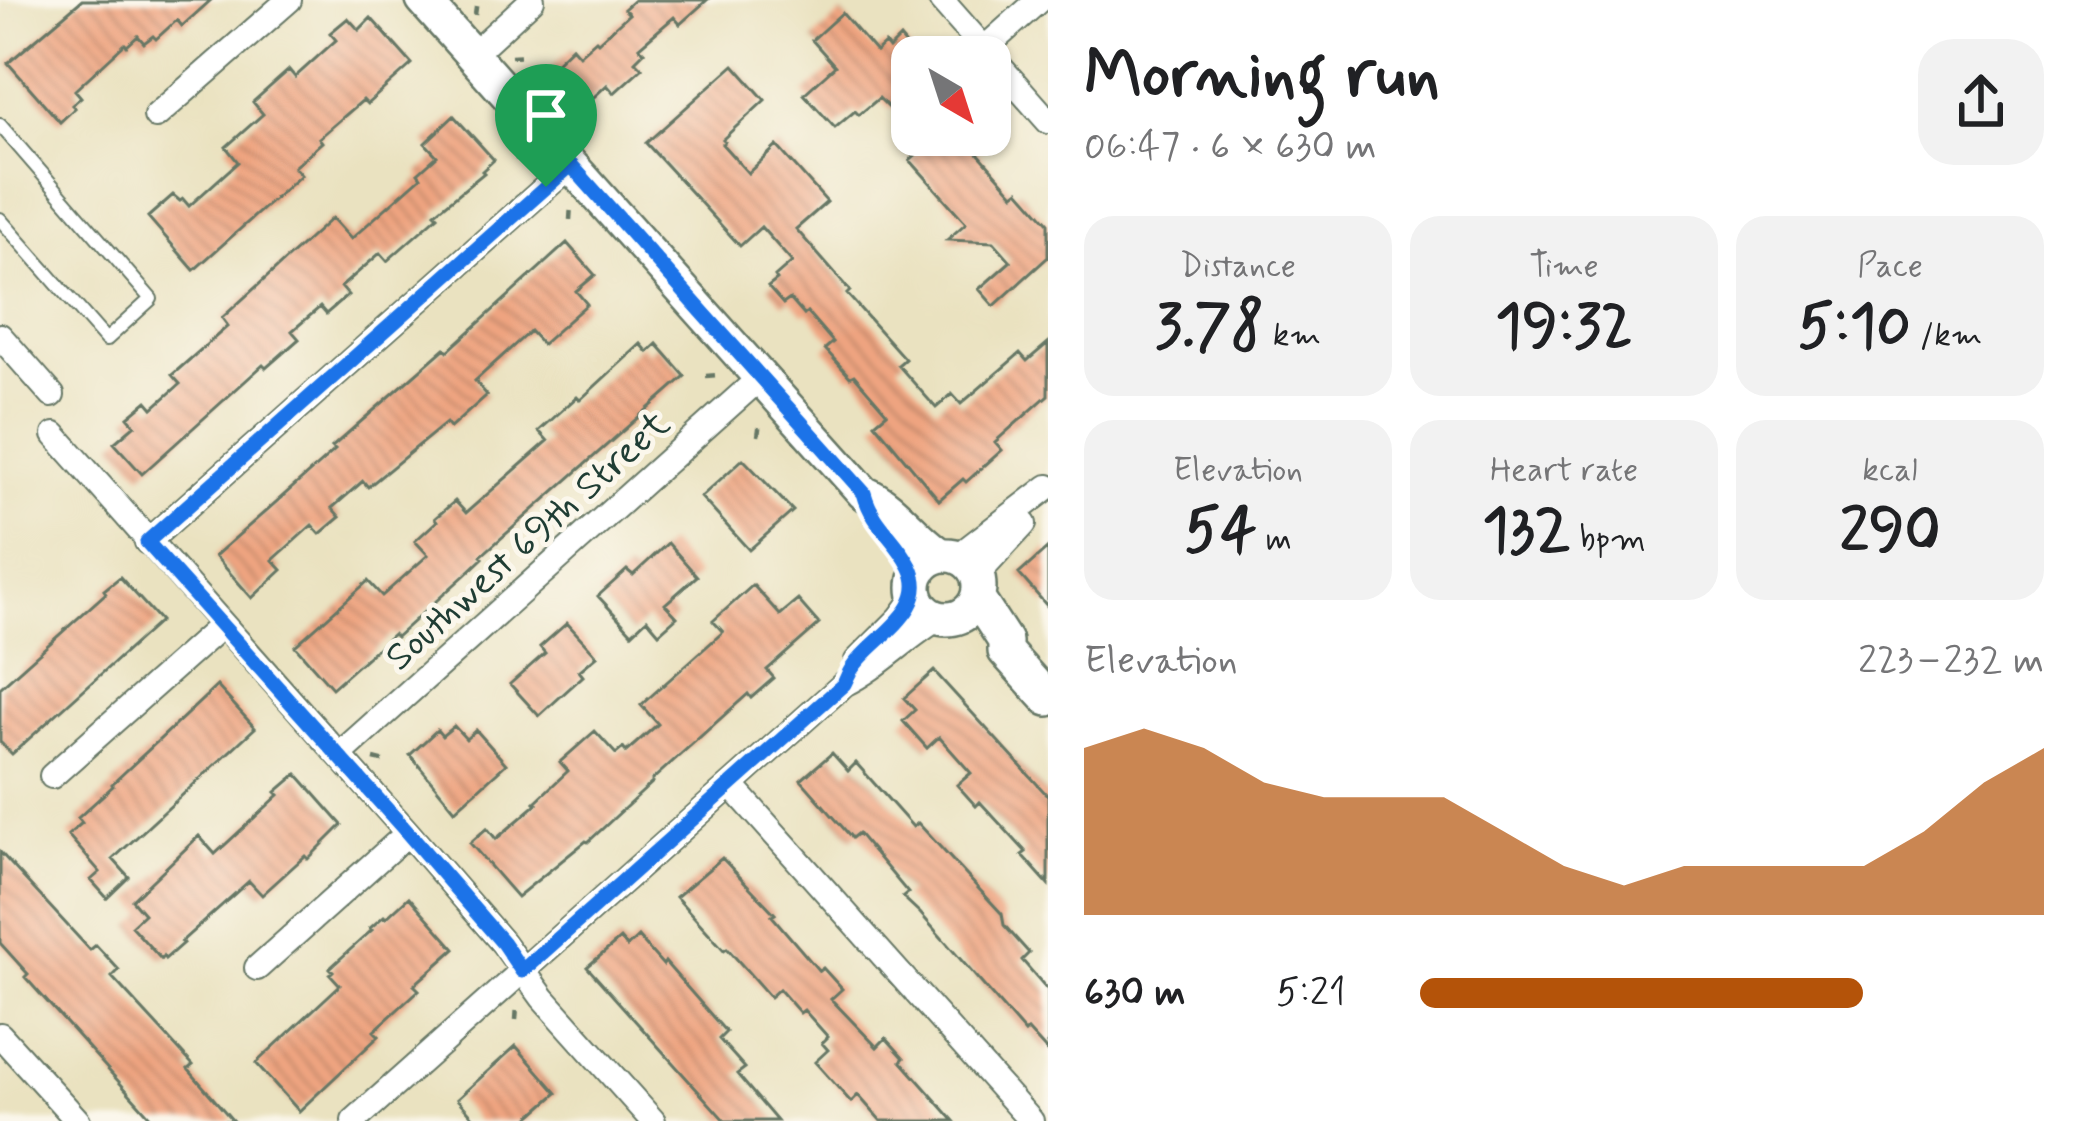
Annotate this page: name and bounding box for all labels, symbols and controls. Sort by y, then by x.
text: Morning run [1084,34,1440,120]
north arrow [891,36,1011,156]
map controls [891,36,1011,156]
button: share [1918,39,2044,165]
pin [495,64,597,187]
icon: arrive [513,82,579,148]
text: 06:47 · 6 × 630 m [1084,122,1376,173]
text: Distance [1180,245,1296,289]
text: Time [1529,245,1599,289]
text: Pace [1857,245,1923,289]
text: 3.78 [1155,289,1264,368]
text: 19:32 [1495,289,1633,368]
text: 5:10 [1798,289,1911,368]
text: km [1264,314,1321,358]
text: /km [1911,314,1982,358]
street label: Southwest 69th Street [375,400,682,683]
text: Elevation [1173,449,1303,493]
text: Heart rate [1490,449,1638,493]
text: kcal [1862,449,1918,493]
text: 54 [1184,493,1257,572]
text: 132 [1482,493,1570,572]
text: 290 [1839,493,1941,572]
text: m [1257,518,1292,562]
text: bpm [1570,518,1646,562]
text: Elevation [1084,636,1238,687]
text: 223–232 m [1858,636,2044,687]
text: 630 m [1084,968,1185,1019]
text: 5:21 [1276,968,1346,1019]

